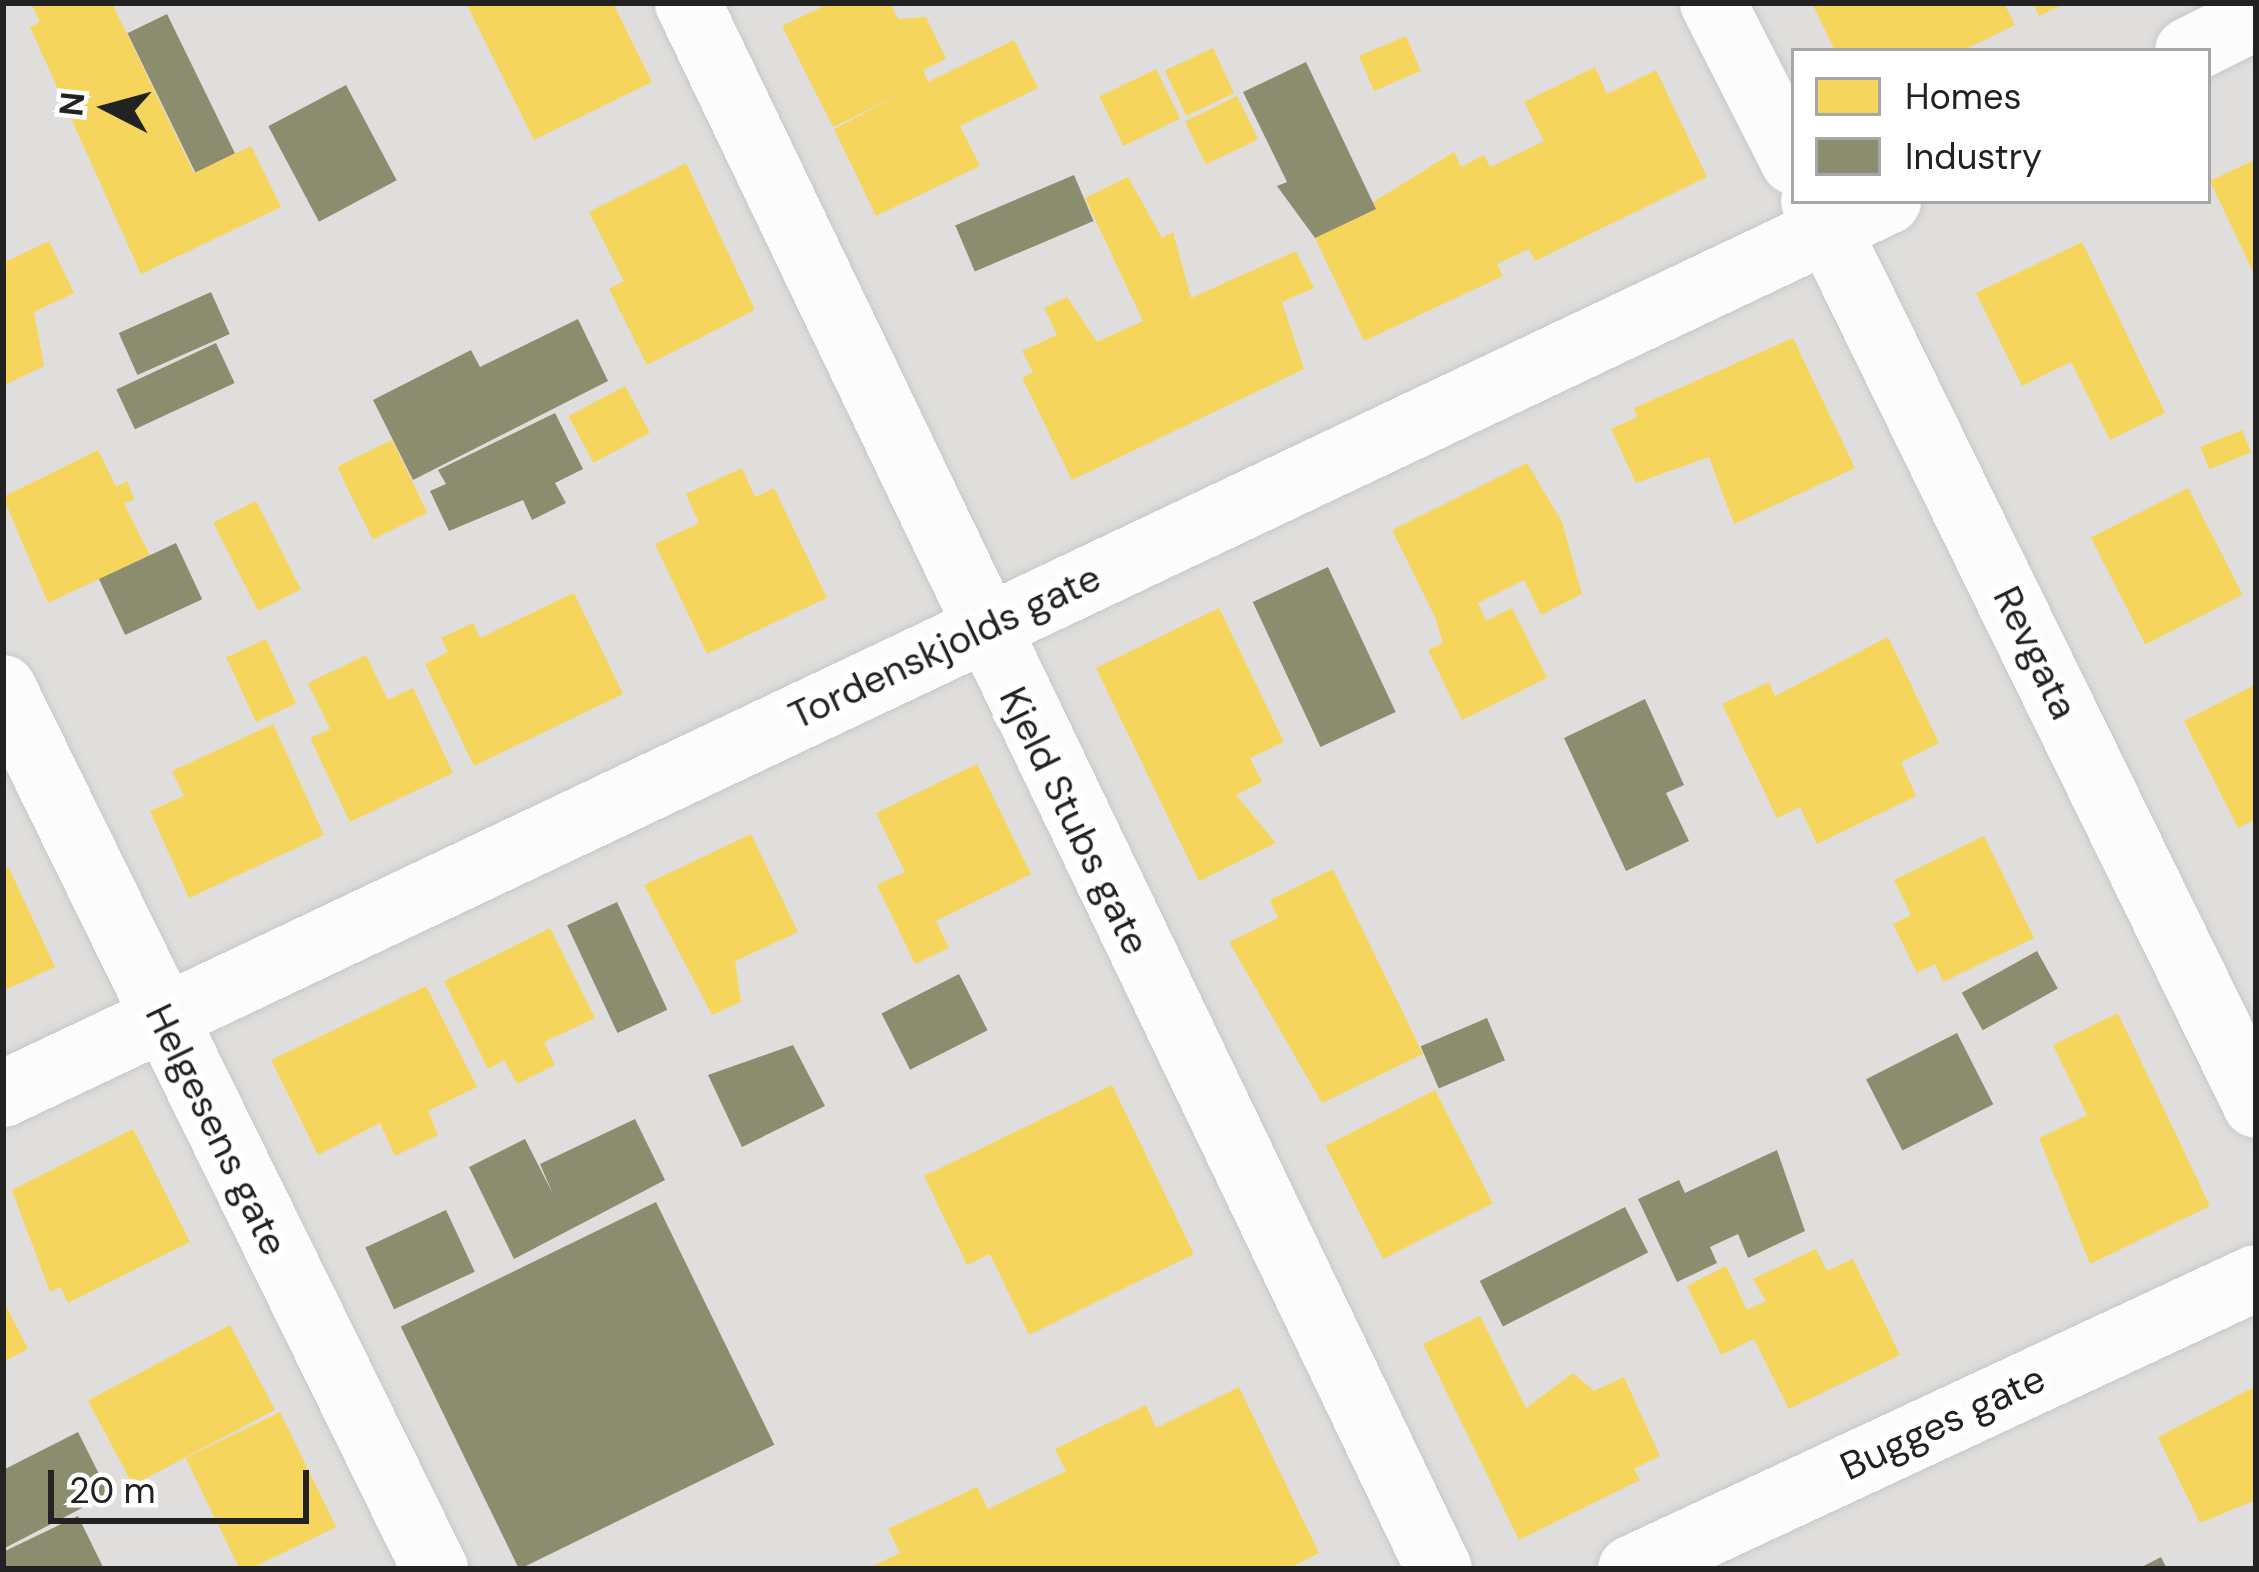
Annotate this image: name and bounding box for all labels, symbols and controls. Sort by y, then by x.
north arrow [48,48,168,168]
legend [1791,48,2211,204]
text: Homes [1905,73,2021,120]
text: N [49,90,94,118]
text: Industry [1905,133,2042,180]
street label: Tordenskjolds gate [782,554,1108,740]
street label: Revgata [1983,579,2087,727]
street label: Kjeld Stubs gate [989,680,1159,962]
street label: Helgesens gate [135,997,297,1263]
street label: Bugges gate [1833,1355,2053,1491]
scale bar [54,1446,315,1520]
text: 20 m [69,1467,156,1514]

